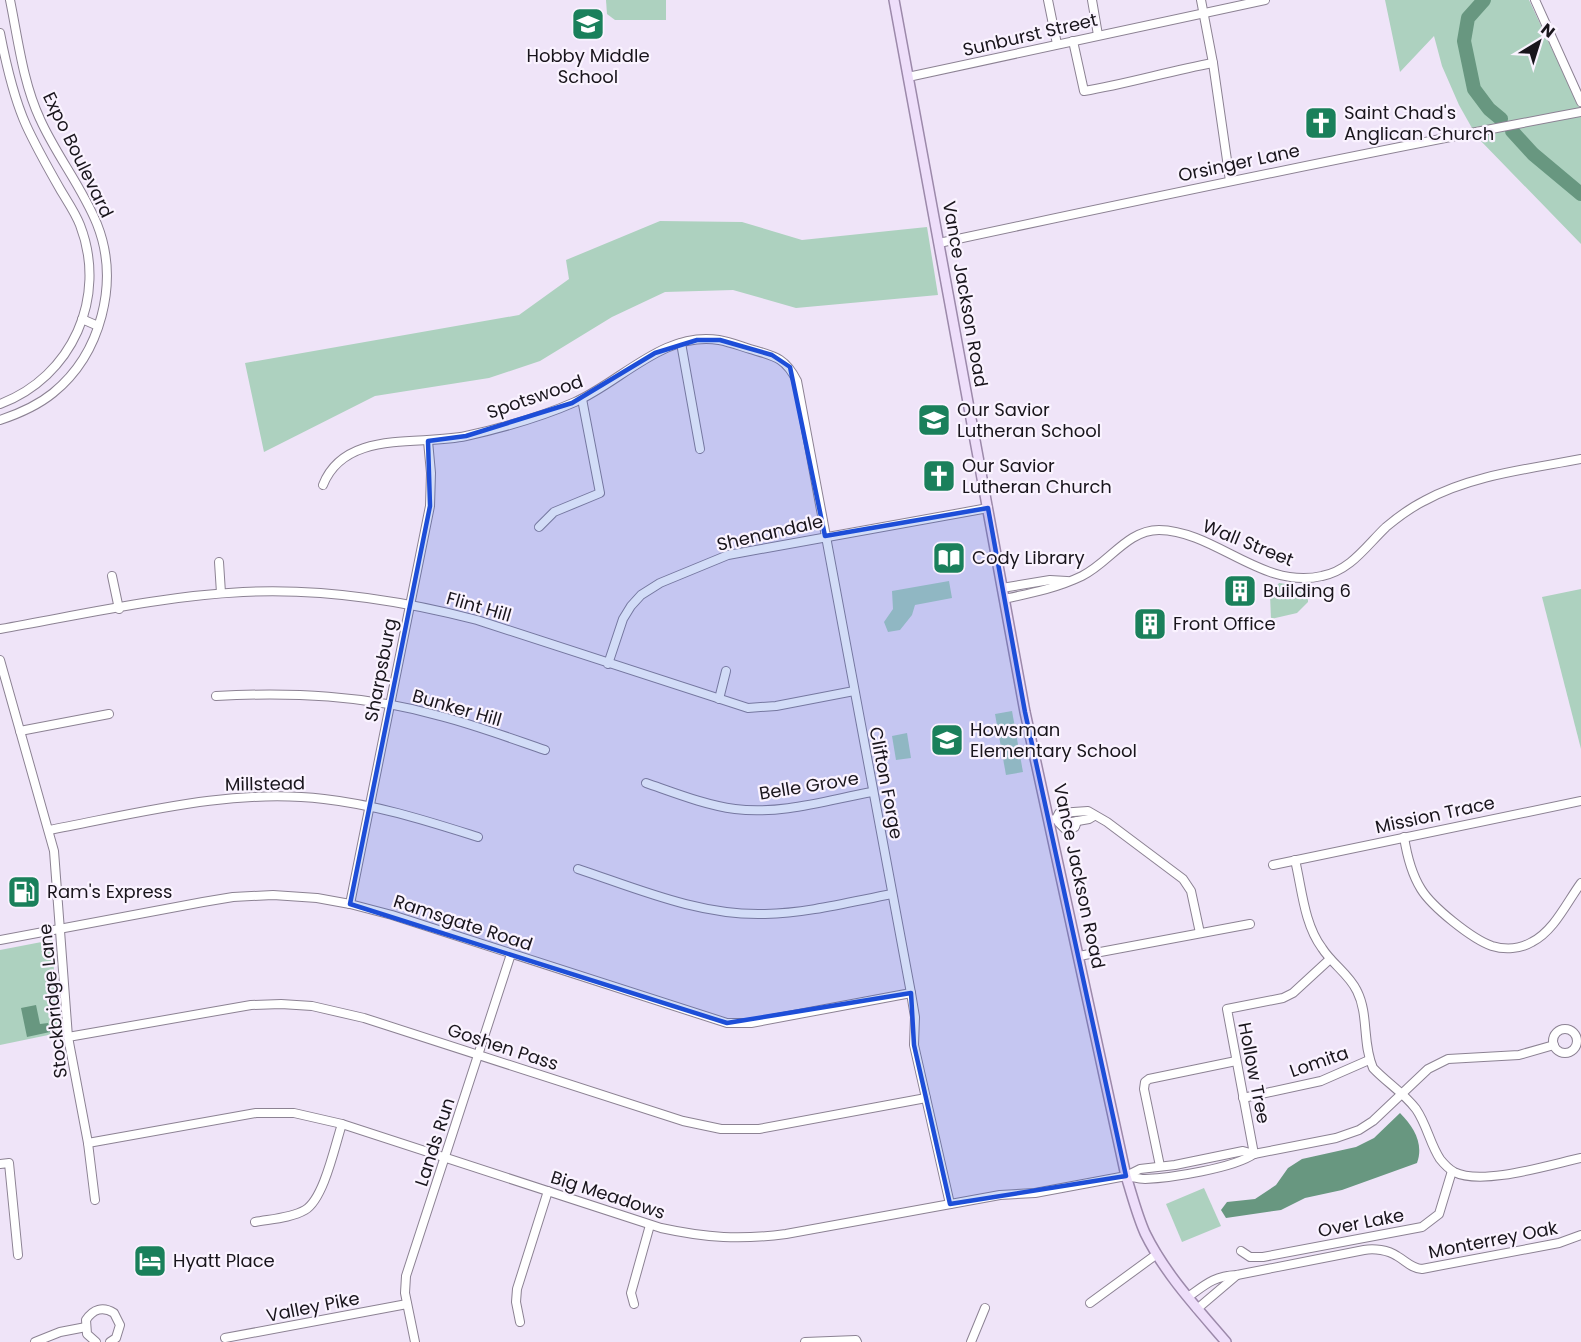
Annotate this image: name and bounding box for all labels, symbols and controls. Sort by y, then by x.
school or university icon: Hobby Middle School [570,6,606,42]
street label: Sunburst Street [960,7,1100,62]
north arrow [1509,12,1569,72]
text: N [1536,18,1560,43]
place label: Hobby Middle School [526,43,650,89]
street label: Expo Boulevard [37,88,120,222]
place label: Saint Chad's Anglican Church [1344,100,1494,146]
church icon: Saint Chad's Anglican Church [1303,105,1339,141]
street label: Orsinger Lane [1176,137,1302,188]
street label: Vance Jackson Road [937,199,994,389]
street label: Spotswood [483,368,586,425]
place label: Our Savior Lutheran School [957,397,1101,443]
school or university icon: Our Savior Lutheran School [916,402,952,438]
place label: Our Savior Lutheran Church [962,453,1112,499]
church icon: Our Savior Lutheran Church [921,458,957,494]
street label: Shenandale [714,508,826,557]
street label: Wall Street [1199,513,1297,572]
library icon: Cody Library [931,540,967,576]
place label: Cody Library [972,545,1085,570]
building icon: Building 6 [1222,573,1258,609]
place label: Building 6 [1263,578,1351,603]
street label: Flint Hill [444,585,515,628]
building icon: Front Office [1132,606,1168,642]
place label: Front Office [1173,611,1276,636]
street label: Sharpsburg [358,616,403,724]
street label: Bunker Hill [410,683,505,732]
place label: Howsman Elementary School [970,717,1137,763]
school or university icon: Howsman Elementary School [929,722,965,758]
street label: Clifton Forge [863,725,910,841]
street label: Belle Grove [757,765,861,806]
street label: Millstead [225,770,305,797]
street label: Vance Jackson Road [1048,781,1111,971]
street label: Mission Trace [1373,790,1497,839]
fuel station icon: Ram's Express [6,874,42,910]
place label: Ram's Express [47,879,172,904]
street label: Ramsgate Road [390,888,536,957]
street label: Stockbridge Lane [32,923,73,1079]
street label: Goshen Pass [444,1017,562,1076]
street label: Hollow Tree [1232,1020,1277,1126]
street label: Lomita [1286,1040,1352,1083]
street label: Lands Run [408,1094,461,1189]
street label: Big Meadows [548,1164,669,1225]
street label: Over Lake [1316,1202,1406,1243]
street label: Monterrey Oak [1426,1215,1560,1264]
hotel icon: Hyatt Place [132,1243,168,1279]
place label: Hyatt Place [173,1248,275,1273]
street label: Valley Pike [264,1285,362,1328]

